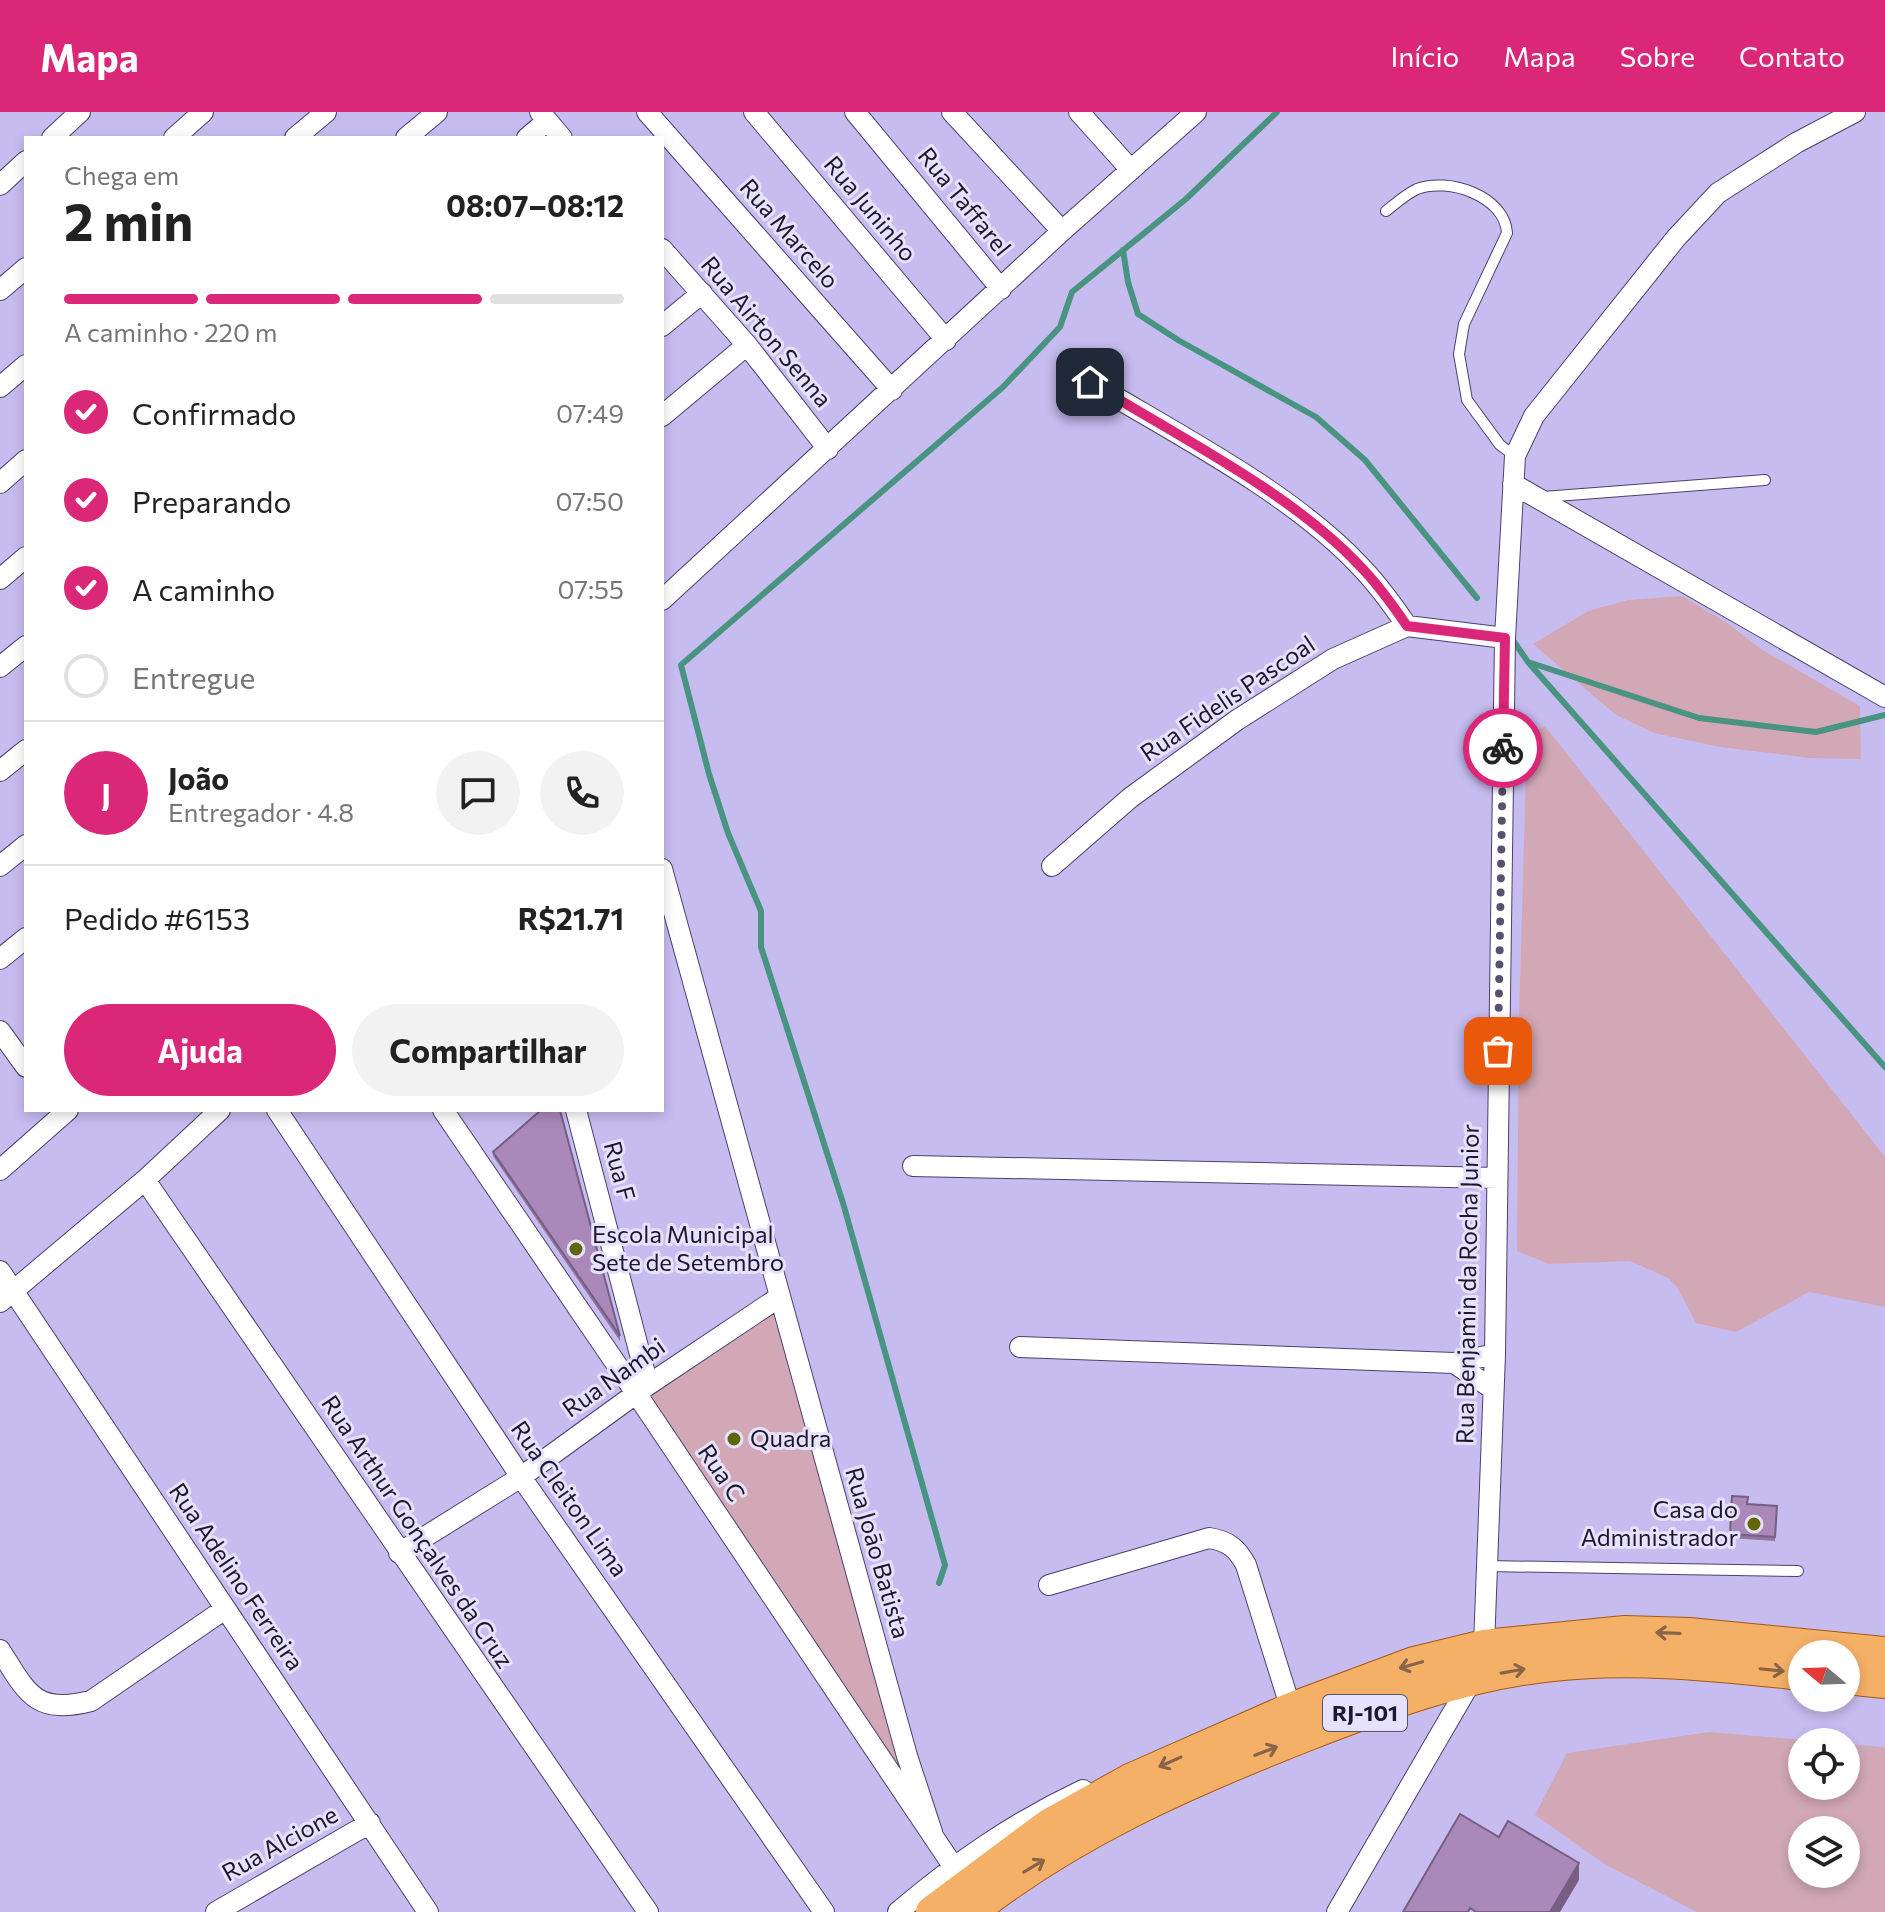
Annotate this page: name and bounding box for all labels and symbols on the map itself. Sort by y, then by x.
street label: Rua Taffarel [913,141,1018,261]
street label: Rua Juninho [819,149,924,267]
street label: Rua Marcelo [735,172,846,294]
street label: Rua Airton Senna [696,250,839,412]
pin [1056,348,1124,416]
street label: Rua Fidelis Pascoal [1134,629,1320,767]
courier [1463,708,1543,788]
pin [1464,1017,1532,1085]
street label: Rua Benjamin da Rocha Junior [1449,1123,1484,1444]
street label: Rua F [599,1138,642,1203]
place label: Escola Municipal Sete de Setembro [592,1219,784,1276]
marker: Escola Municipal Sete de Setembro [567,1240,585,1258]
street label: Rua Nambi [556,1331,670,1423]
street label: Rua Arthur Gonçalves da Cruz [316,1389,520,1673]
street label: Rua Cleiton Lima [506,1415,635,1582]
place label: Quadra [750,1423,831,1452]
marker: Quadra [725,1430,743,1448]
street label: Rua C [693,1438,752,1506]
street label: Rua Joāo Batista [840,1464,917,1641]
street label: Rua Adelino Ferreira [164,1477,311,1675]
place label: Casa do Administrador [1581,1494,1738,1551]
marker: Casa do Administrador [1745,1515,1763,1533]
one-way arrow [1655,1626,1682,1641]
north arrow [1788,1640,1860,1712]
one-way arrow [1399,1659,1424,1673]
one-way arrow [1500,1663,1525,1678]
one-way arrow [1758,1663,1785,1678]
road number: RJ-101 [1323,1695,1407,1731]
one-way arrow [1253,1742,1278,1757]
one-way arrow [1158,1755,1183,1770]
street label: Rua Alcione [216,1799,342,1886]
one-way arrow [1022,1858,1045,1874]

